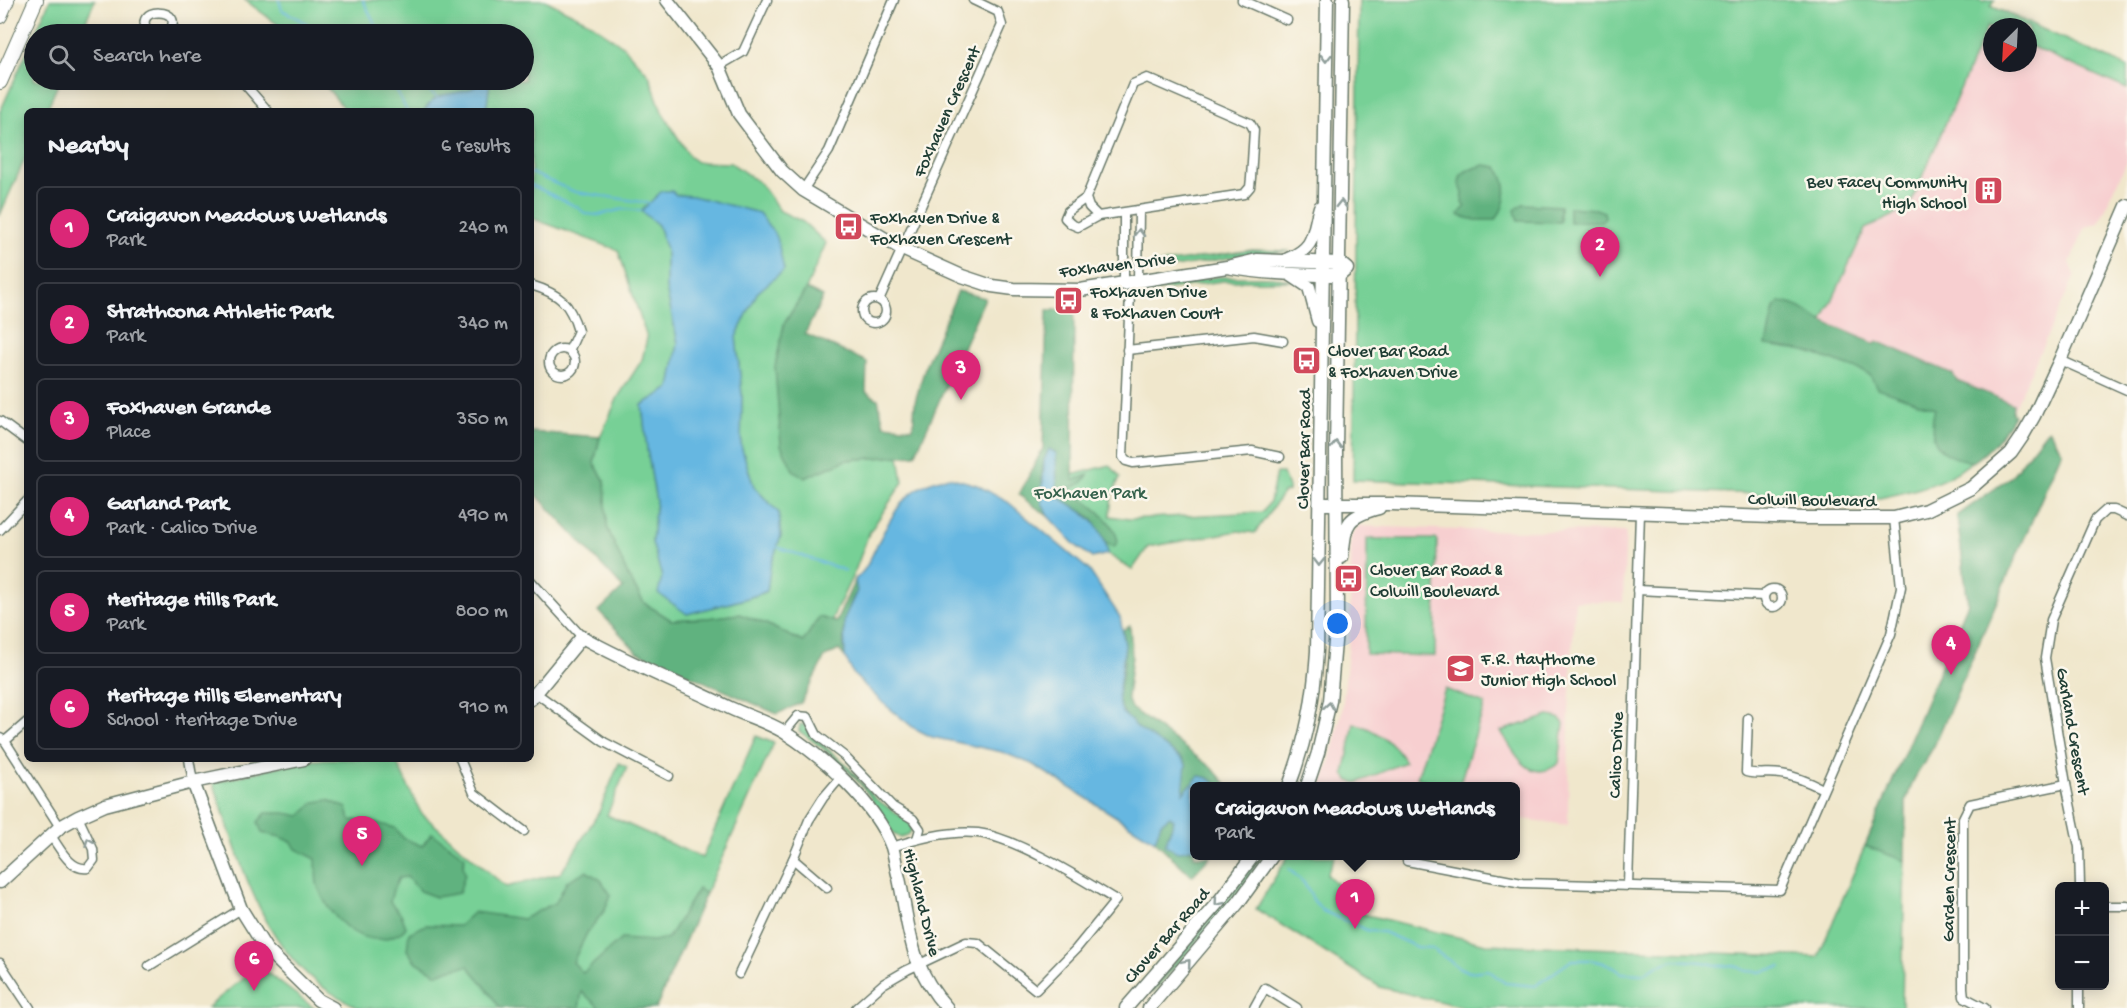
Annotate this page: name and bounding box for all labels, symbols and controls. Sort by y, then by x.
north arrow [1983,18,2037,72]
search box [24,24,534,90]
icon: search [45,41,78,74]
street label: Foxhaven Crescent [910,42,987,182]
text: Search here [93,44,201,70]
one-way arrow [1320,54,1332,63]
text: Nearby [48,132,129,163]
text: 6 results [441,136,510,159]
place label: Bev Facey Community High School [1806,173,1967,215]
building icon: Bev Facey Community High School [1972,175,2004,207]
one-way arrow [1334,200,1347,209]
text: Craigavon Meadows Wetlands [107,204,386,230]
place label: Foxhaven Drive & Foxhaven Crescent [869,209,1013,251]
bus stop icon: Foxhaven Drive & Foxhaven Crescent [833,211,865,243]
text: 1 [65,217,74,240]
text: 240 m [458,217,508,240]
one-way arrow [1133,228,1145,237]
pin: 2 [1580,228,1620,277]
text: Park [107,230,145,253]
street label: Foxhaven Drive [1057,249,1177,284]
place label: Foxhaven Drive & Foxhaven Court [1089,283,1223,325]
bus stop icon: Foxhaven Drive & Foxhaven Court [1053,285,1085,317]
text: Strathcona Athletic Park [107,300,332,326]
text: 2 [65,313,74,336]
text: 340 m [458,313,508,336]
text: Park [107,326,145,349]
place label: Clover Bar Road & Foxhaven Drive [1328,342,1458,384]
bus stop icon: Clover Bar Road & Foxhaven Drive [1291,344,1323,376]
pin: 3 [942,350,980,400]
street label: Clover Bar Road [1294,387,1317,509]
text: Foxhaven Grande [107,396,271,422]
text: 3 [64,409,75,432]
text: 350 m [457,409,508,432]
text: Place [107,422,151,445]
one-way arrow [1330,441,1343,450]
park label: Foxhaven Park [1033,484,1148,505]
street label: Colwill Boulevard [1748,490,1878,513]
text: Garland Park [107,492,228,518]
text: 4 [65,505,74,528]
text: 490 m [458,505,508,528]
text: Park · Calico Drive [107,518,257,541]
one-way arrow [1313,558,1325,567]
place label: Clover Bar Road & Colwill Boulevard [1370,561,1503,603]
bus stop icon: Clover Bar Road & Colwill Boulevard [1333,563,1365,595]
text: Heritage Hills Park [107,588,276,614]
text: 5 [64,601,75,624]
text: 800 m [455,601,508,624]
your location [1323,609,1352,638]
text: Park [107,614,145,637]
pin: 4 [1932,626,1970,675]
place label: F.R. Haythorne Junior High School [1480,650,1617,692]
school or university icon: F.R. Haythorne Junior High School [1444,652,1476,684]
street label: Garland Crescent [2050,666,2093,798]
text: Heritage Hills Elementary [107,684,341,710]
text: 6 [64,697,75,720]
text: 910 m [460,697,508,720]
one-way arrow [1322,702,1334,711]
text: School · Heritage Drive [107,710,297,733]
street label: Calico Drive [1605,711,1630,799]
popup [1190,782,1520,860]
text: Craigavon Meadows Wetlands [1215,797,1495,823]
pin: 5 [342,816,382,866]
street label: Garden Crescent [1939,816,1962,942]
text: Park [1215,823,1254,846]
one-way arrow [84,838,97,848]
street label: Highland Drive [897,846,944,960]
pin: 1 [1336,880,1374,929]
map controls [2055,882,2109,990]
button: + [2055,882,2109,936]
street label: Clover Bar Road [1121,883,1216,989]
one-way arrow [1214,895,1225,906]
button: − [2055,936,2109,990]
pin: 6 [234,942,274,991]
one-way arrow [1179,959,1190,970]

